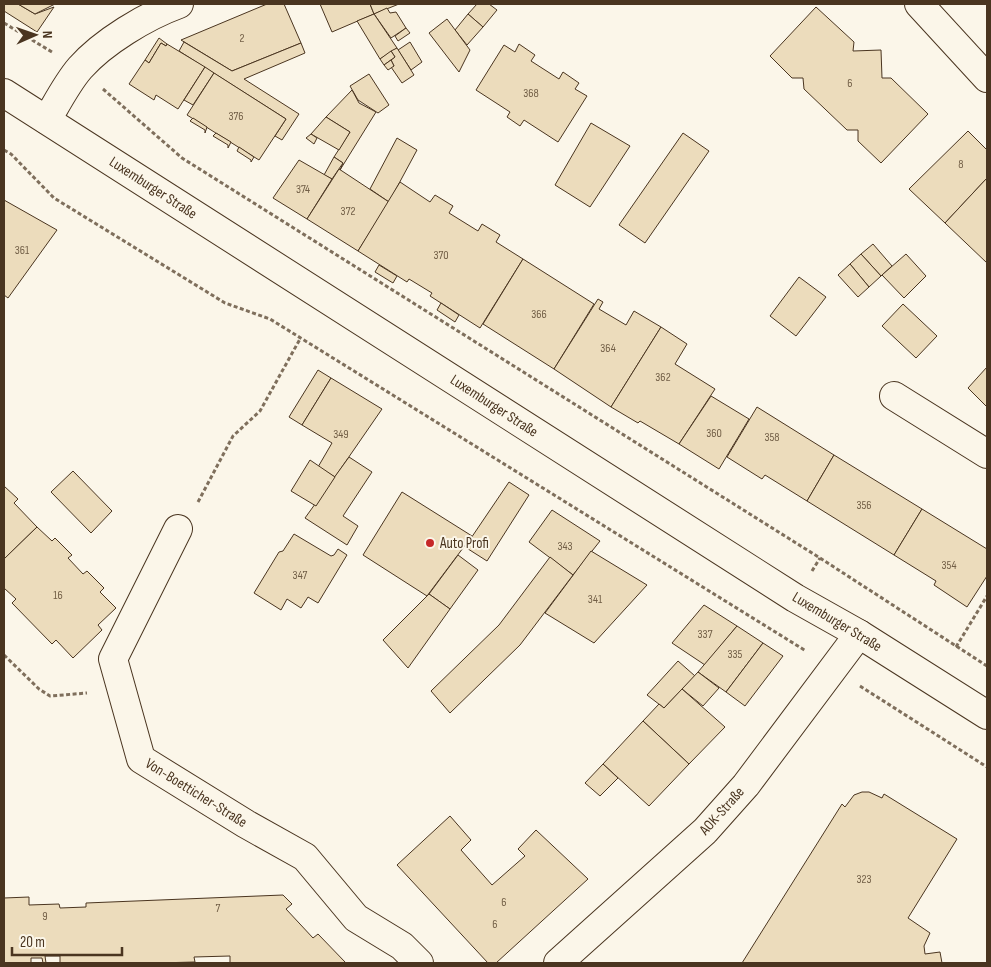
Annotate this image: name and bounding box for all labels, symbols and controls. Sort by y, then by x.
north arrow [10,10,60,60]
text: N [39,31,56,39]
house number: 2 [240,31,245,46]
house number: 6 [847,76,853,91]
house number: 368 [523,86,539,101]
house number: 376 [228,109,244,124]
street label: Luxemburger Straße [105,153,201,223]
house number: 8 [958,157,964,172]
house number: 374 [296,182,310,197]
house number: 372 [341,204,355,219]
house number: 361 [15,243,30,258]
house number: 370 [433,248,449,263]
house number: 366 [531,307,547,322]
house number: 364 [600,341,616,356]
house number: 362 [655,370,671,385]
street label: Luxemburger Straße [446,371,542,441]
house number: 360 [706,426,722,441]
house number: 349 [333,427,349,442]
house number: 358 [764,430,780,445]
house number: 356 [856,498,872,513]
place label: Auto Profi [439,534,489,553]
marker: Auto Profi [424,537,436,549]
house number: 343 [557,539,573,554]
house number: 354 [942,558,956,573]
house number: 347 [293,568,308,583]
house number: 16 [53,588,63,603]
street label: Luxemburger Straße [789,588,885,656]
house number: 341 [588,592,603,607]
house number: 337 [698,627,713,642]
house number: 335 [728,647,743,662]
street label: Von-Boetticher-Straße [142,754,250,832]
street label: AOK-Straße [695,783,749,840]
house number: 323 [856,872,872,887]
house number: 6 [501,895,507,910]
house number: 7 [216,901,221,916]
house number: 9 [42,909,48,924]
house number: 6 [492,917,498,932]
scale bar [12,924,122,956]
text: 20 m [20,933,45,952]

